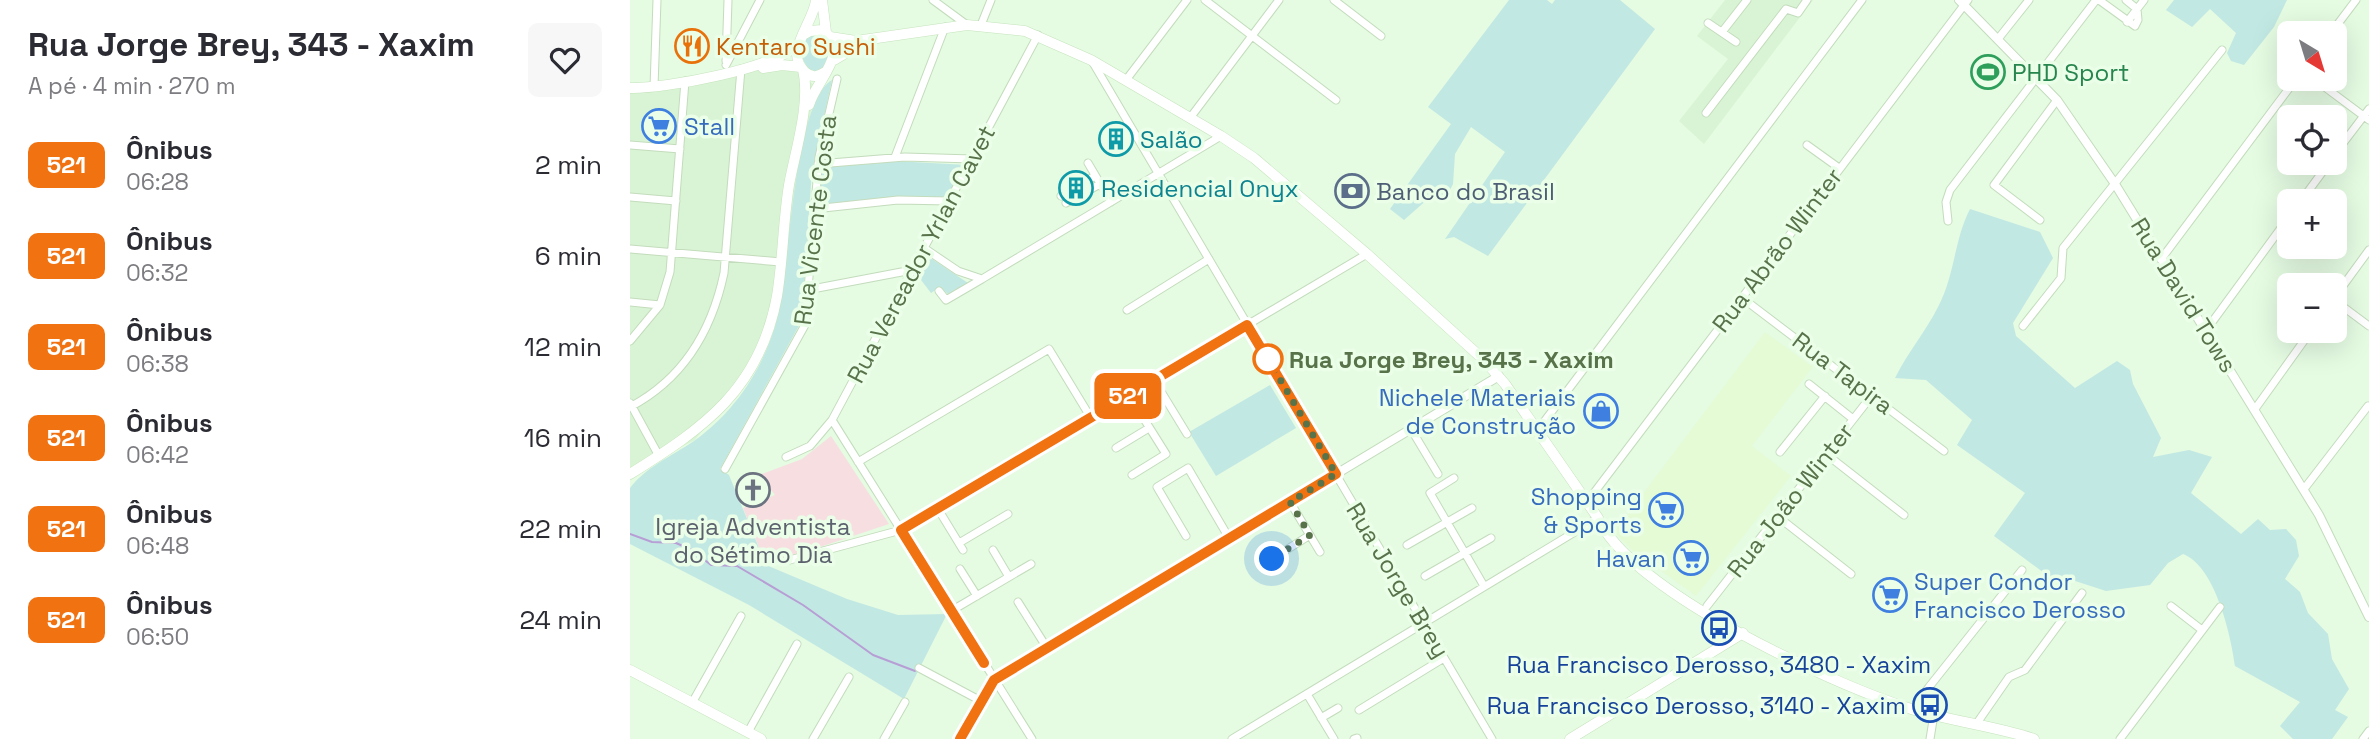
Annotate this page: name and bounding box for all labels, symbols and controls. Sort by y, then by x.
north arrow [2277,21,2347,91]
map controls [2277,21,2347,343]
button: heart [528,23,602,97]
text: Rua Jorge Brey, 343 - Xaxim [28,24,475,66]
restaurant icon: Kentaro Sushi [673,27,711,65]
place label: Kentaro Sushi [716,31,876,62]
sports icon: PHD Sport [1969,53,2007,91]
place label: PHD Sport [2012,57,2129,88]
text: A pé · 4 min · 270 m [28,71,236,101]
button: locate [2277,105,2347,175]
supermarket icon: Stall [640,107,678,145]
place label: Stall [684,111,735,142]
street label: Rua Vicente Costa [787,113,843,327]
street label: Rua Vereador Yrlan Cavet [840,120,1002,388]
building icon: Salão [1097,120,1135,158]
place label: Salão [1140,124,1203,155]
text: Ônibus [126,133,213,167]
text: 2 min [535,148,602,182]
text: 521 [47,149,86,180]
street label: Rua Abrão Winter [1705,162,1849,338]
text: 06:28 [126,167,189,197]
building icon: Residencial Onyx [1057,169,1095,207]
bank icon: Banco do Brasil [1333,172,1371,210]
place label: Residencial Onyx [1101,173,1299,204]
place label: Banco do Brasil [1376,176,1555,207]
button: + [2277,189,2347,259]
street label: Rua David Tows [2124,212,2244,378]
text: Ônibus [126,224,213,258]
text: 6 min [535,239,602,273]
text: 521 [47,240,86,271]
text: 06:32 [126,258,188,288]
button: − [2277,273,2347,343]
text: Ônibus [126,315,213,349]
street label: Rua Tapira [1786,325,1900,421]
text: 12 min [524,330,602,364]
text: 521 [47,331,86,362]
marker: Rua Jorge Brey, 343 - Xaxim [1253,344,1283,374]
place label: Rua Jorge Brey, 343 - Xaxim [1289,344,1614,375]
text: 06:38 [126,349,189,379]
line badge: 521 [1088,373,1168,419]
text: 521 [1108,380,1148,411]
place label: Nichele Materiais de Construção [1379,382,1576,441]
shop icon: Nichele Materiais de Construção [1582,392,1620,430]
text: Ônibus [126,406,213,440]
street label: Rua João Winter [1720,417,1860,583]
text: 16 min [524,421,602,455]
text: 521 [47,422,86,453]
text: 06:42 [126,440,189,470]
church icon: Igreja Adventista do Sétimo Dia [734,471,772,509]
place label: Shopping & Sports [1531,481,1642,540]
supermarket icon: Shopping & Sports [1647,491,1685,529]
text: Ônibus [126,497,213,531]
street label: Rua Jorge Brey [1339,497,1457,663]
place label: Igreja Adventista do Sétimo Dia [655,511,851,570]
text: 22 min [519,512,602,546]
text: 521 [47,513,86,544]
text: 06:48 [126,531,189,561]
supermarket icon: Havan [1672,539,1710,577]
your location [1254,541,1289,576]
place label: Havan [1596,543,1666,574]
place label: Super Condor Francisco Derosso [1914,566,2126,625]
supermarket icon: Super Condor Francisco Derosso [1871,576,1909,614]
text: Ônibus [126,588,213,622]
text: 24 min [519,603,602,637]
text: 521 [47,604,86,635]
bus stop icon: Rua Francisco Derosso, 3480 - Xaxim [1700,609,1738,647]
text: 06:50 [126,622,189,652]
place label: Rua Francisco Derosso, 3480 - Xaxim [1507,649,1931,680]
bus stop icon: Rua Francisco Derosso, 3140 - Xaxim [1911,686,1949,724]
place label: Rua Francisco Derosso, 3140 - Xaxim [1487,690,1906,721]

